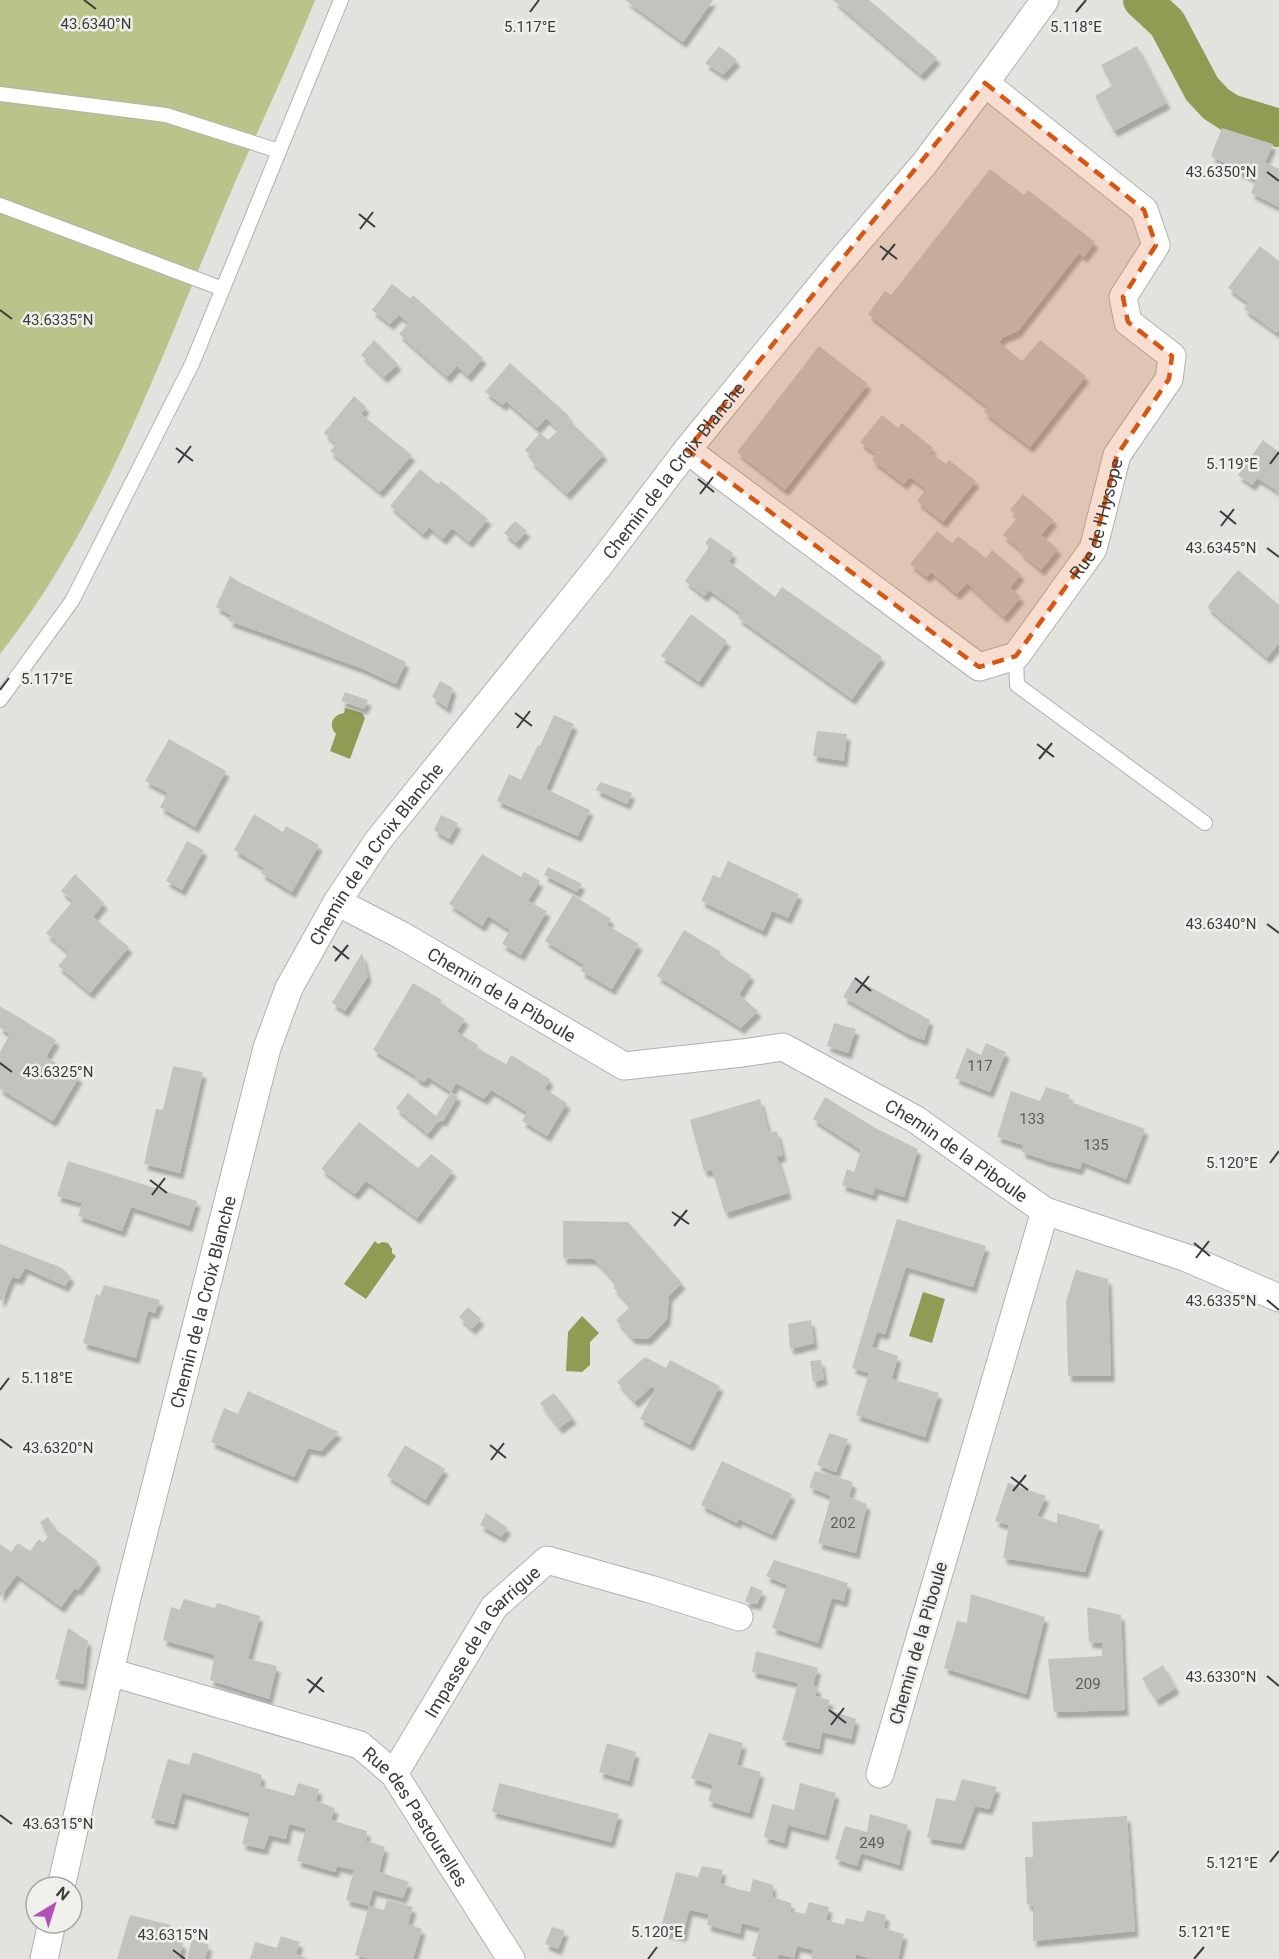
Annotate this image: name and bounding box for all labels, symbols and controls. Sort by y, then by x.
text: 43.6340°N [61,15,131,33]
text: 5.117°E [504,18,556,36]
text: 5.118°E [1050,18,1102,36]
text: 43.6350°N [1186,163,1256,181]
text: 43.6335°N [23,311,93,329]
street label: Chemin de la Croix Blanche [598,377,749,563]
text: 5.119°E [1206,455,1258,473]
street label: Rue de l'Hysope [1065,456,1126,583]
text: 43.6345°N [1186,539,1256,557]
text: 5.117°E [21,670,73,688]
street label: Chemin de la Croix Blanche [305,758,447,949]
text: 43.6340°N [1186,915,1256,933]
street label: Chemin de la Piboule [424,942,580,1046]
house number: 117 [967,1057,993,1075]
text: 43.6325°N [23,1063,93,1081]
street label: Chemin de la Piboule [881,1094,1032,1206]
house number: 133 [1019,1110,1045,1128]
house number: 135 [1083,1136,1109,1154]
text: 5.120°E [1206,1154,1258,1172]
street label: Chemin de la Croix Blanche [165,1193,240,1410]
text: 43.6335°N [1186,1292,1256,1310]
text: 5.118°E [21,1369,73,1387]
text: 43.6320°N [23,1439,93,1457]
house number: 202 [830,1514,856,1532]
street label: Chemin de la Piboule [885,1559,951,1727]
street label: Impasse de la Garrigue [420,1561,544,1721]
text: 43.6330°N [1186,1668,1256,1686]
house number: 209 [1075,1675,1101,1693]
street label: Rue des Pastourelles [359,1742,473,1890]
text: 43.6315°N [23,1815,93,1833]
house number: 249 [859,1834,885,1852]
text: 5.121°E [1206,1854,1258,1872]
north arrow [24,1875,84,1935]
text: N [53,1883,73,1905]
text: 5.120°E [631,1923,683,1941]
text: 5.121°E [1178,1923,1230,1941]
text: 43.6315°N [138,1926,208,1944]

